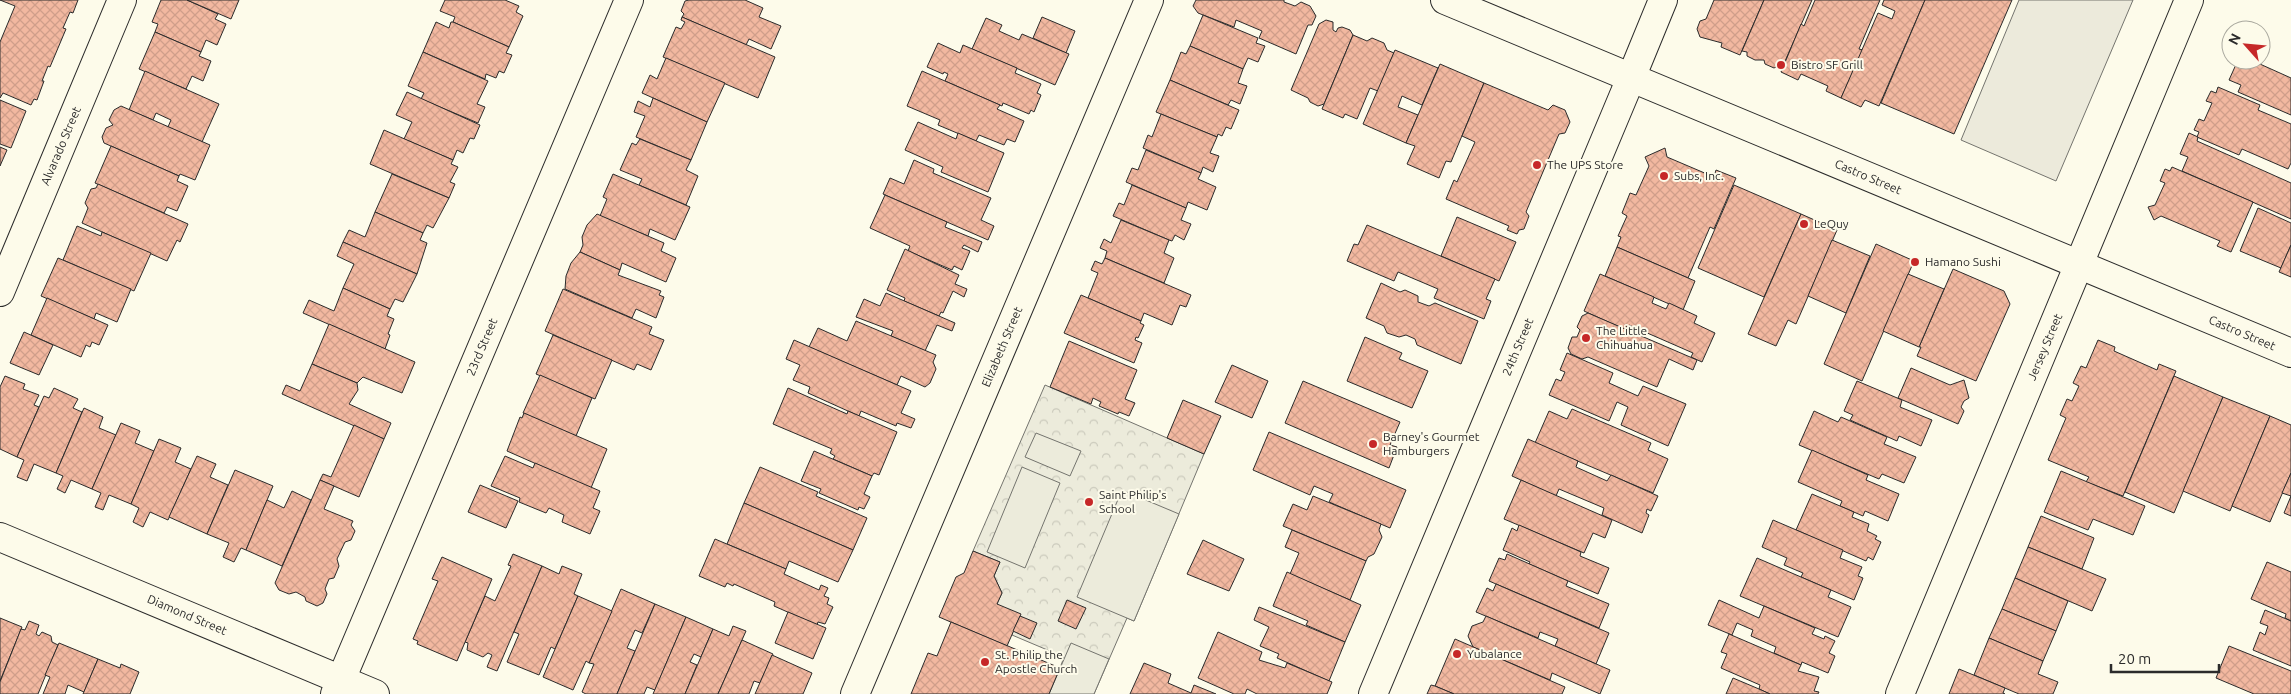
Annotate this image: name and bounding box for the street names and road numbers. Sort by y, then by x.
street label: Alvarado Street [38,104,83,187]
street label: Castro Street [1833,157,1904,197]
street label: Elizabeth Street [979,304,1024,389]
street label: Jersey Street [2025,311,2064,382]
street label: Castro Street [2207,313,2278,353]
street label: 23rd Street [464,316,500,378]
street label: 24th Street [1500,316,1536,378]
street label: Diamond Street [146,592,229,637]

